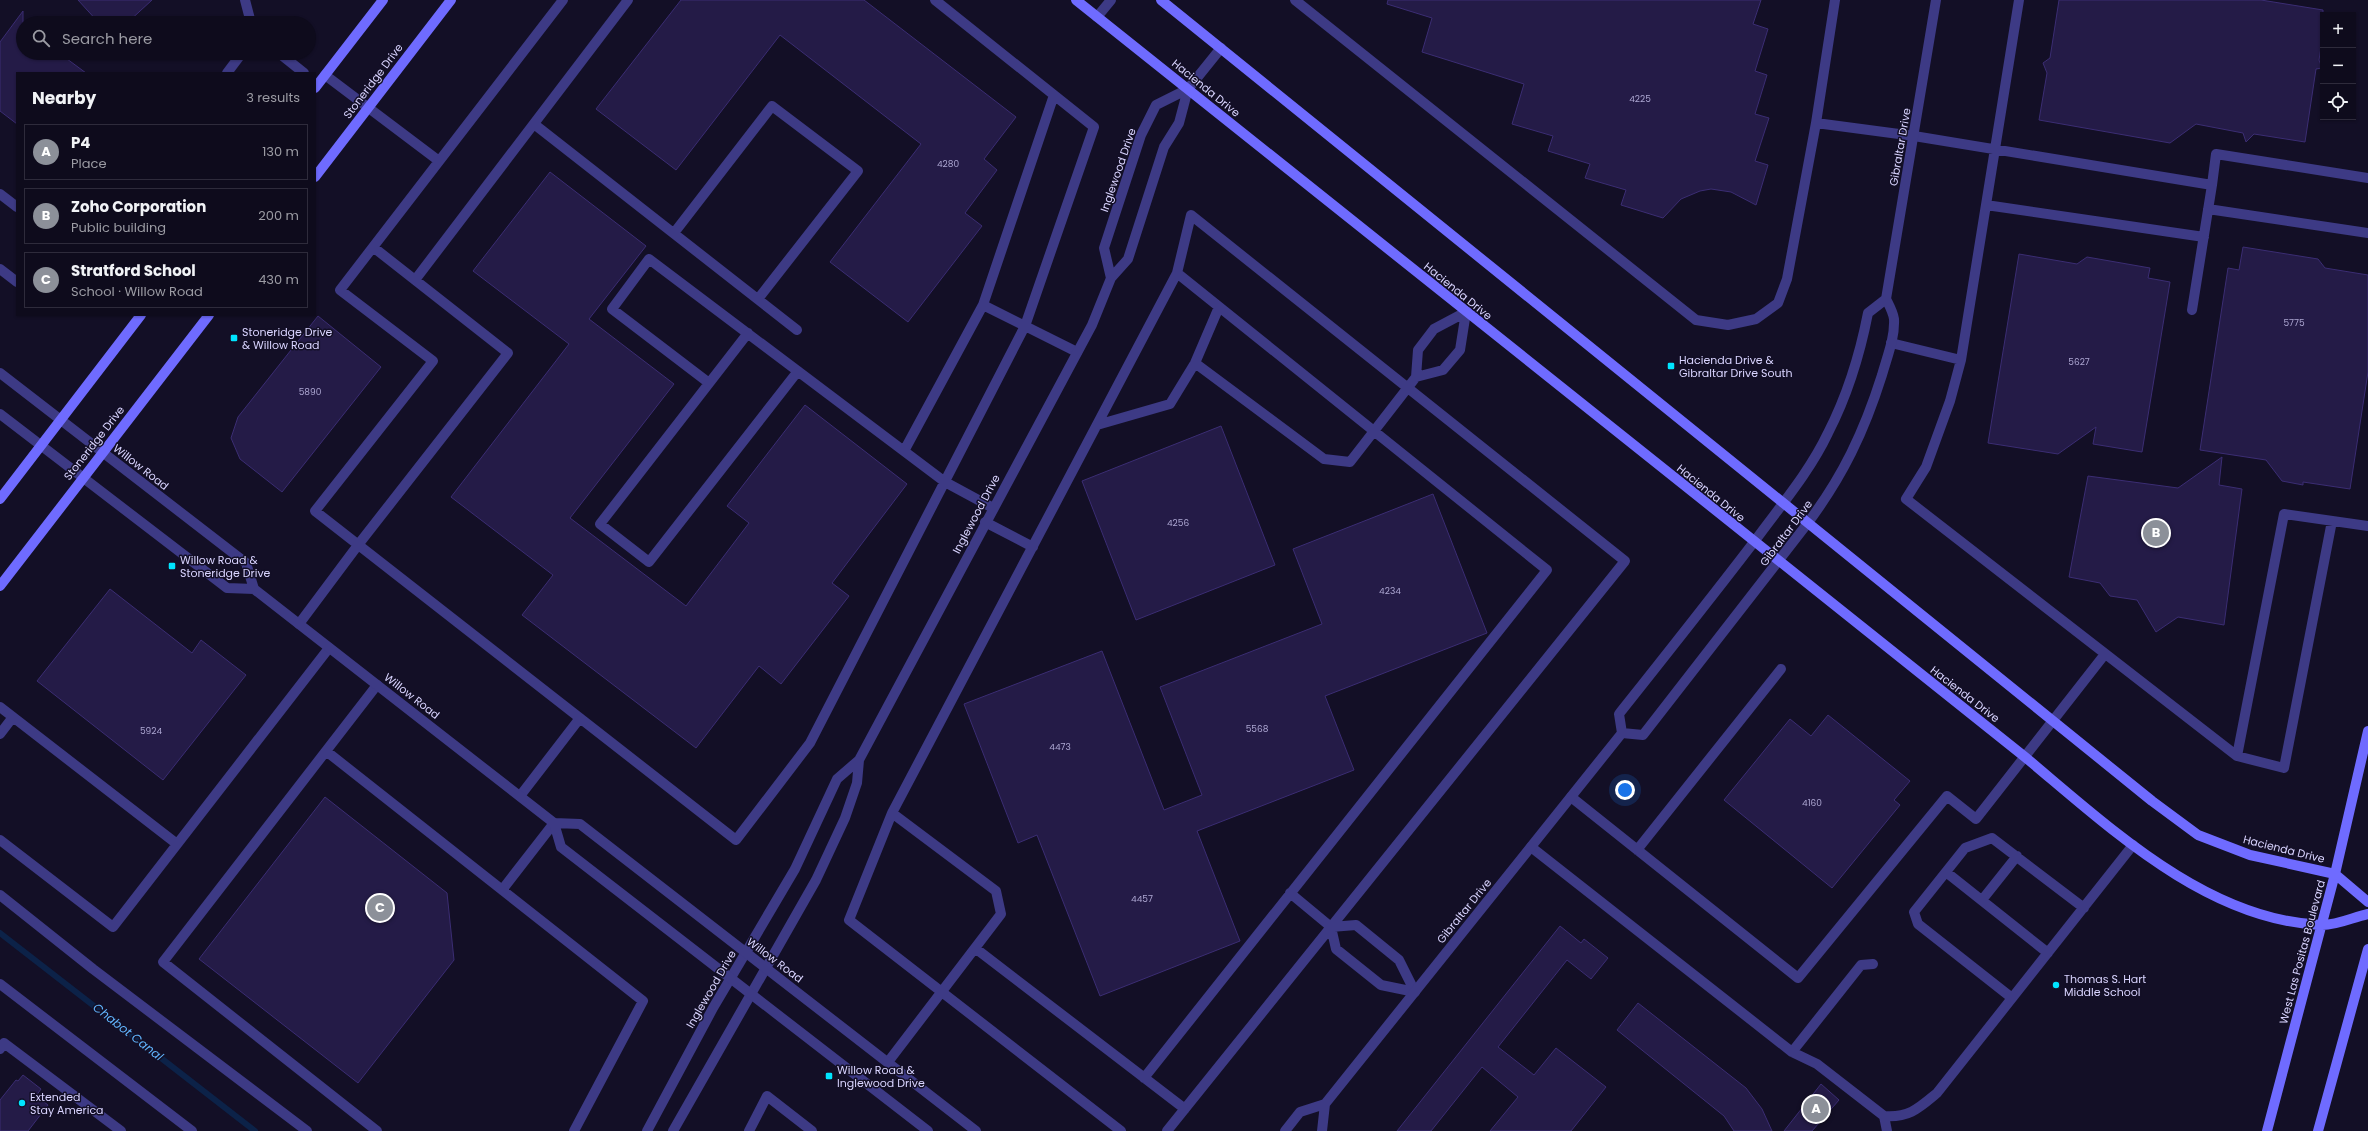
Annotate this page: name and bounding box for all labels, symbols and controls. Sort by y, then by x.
map controls [2320,12,2356,120]
button: + [2320,12,2356,48]
search box [16,16,316,60]
icon: search [30,27,52,49]
text: Search here [62,28,152,49]
street label: Stoneridge Drive [339,40,407,122]
button: − [2320,48,2356,84]
street label: Hacienda Drive [1168,55,1244,121]
button: locate [2320,84,2356,120]
text: Nearby [32,86,96,110]
text: 3 results [246,88,300,107]
house number: 4225 [1629,93,1651,105]
street label: Gibraltar Drive [1885,107,1915,187]
street label: Inglewood Drive [1096,126,1140,214]
text: P4 [71,132,91,153]
text: A [41,142,51,161]
text: 130 m [262,142,299,161]
text: Place [71,154,106,173]
house number: 4280 [937,158,959,170]
text: Zoho Corporation [71,196,206,217]
text: B [42,206,50,225]
text: 200 m [258,206,299,225]
text: Public building [71,218,166,237]
street label: Hacienda Drive [1420,258,1496,324]
text: Stratford School [71,260,196,281]
text: C [41,270,51,289]
text: 430 m [258,270,299,289]
text: School · Willow Road [71,282,203,301]
house number: 5775 [2283,317,2305,329]
place label: Stoneridge Drive & Willow Road [242,324,333,353]
marker: Stoneridge Drive & Willow Road [229,333,239,343]
place label: Hacienda Drive & Gibraltar Drive South [1679,352,1793,381]
house number: 5627 [2068,356,2090,368]
marker: Hacienda Drive & Gibraltar Drive South [1666,361,1676,371]
house number: 5890 [299,386,322,398]
street label: Stoneridge Drive [60,402,128,484]
street label: Willow Road [110,440,172,494]
street label: Hacienda Drive [1673,460,1749,526]
street label: Inglewood Drive [948,471,1004,557]
street label: Gibraltar Drive [1756,497,1816,569]
house number: 4256 [1167,517,1189,529]
pin: B [2143,518,2169,548]
place label: Willow Road & Stoneridge Drive [180,552,271,581]
marker: Willow Road & Stoneridge Drive [167,561,177,571]
house number: 4234 [1379,585,1401,597]
street label: Hacienda Drive [1927,662,2003,726]
street label: Willow Road [381,669,443,723]
house number: 5568 [1246,723,1269,735]
house number: 5924 [140,725,162,737]
house number: 4473 [1049,741,1071,753]
your location [1615,780,1635,800]
house number: 4160 [1802,797,1822,809]
street label: Hacienda Drive [2241,831,2327,867]
street label: Gibraltar Drive [1433,875,1495,947]
street label: West Las Positas Boulevard [2275,878,2329,1026]
pin: C [367,893,393,923]
house number: 4457 [1131,893,1153,905]
street label: Willow Road [744,934,806,986]
street label: Inglewood Drive [682,947,740,1031]
place label: Thomas S. Hart Middle School [2064,971,2146,1000]
marker: Thomas S. Hart Middle School [2051,980,2061,990]
water label: Chabot Canal [90,999,167,1064]
place label: Willow Road & Inglewood Drive [837,1062,925,1091]
marker: Willow Road & Inglewood Drive [824,1071,834,1081]
place label: Extended Stay America [30,1089,104,1118]
pin: A [1803,1094,1829,1124]
marker: Extended Stay America [17,1098,27,1108]

